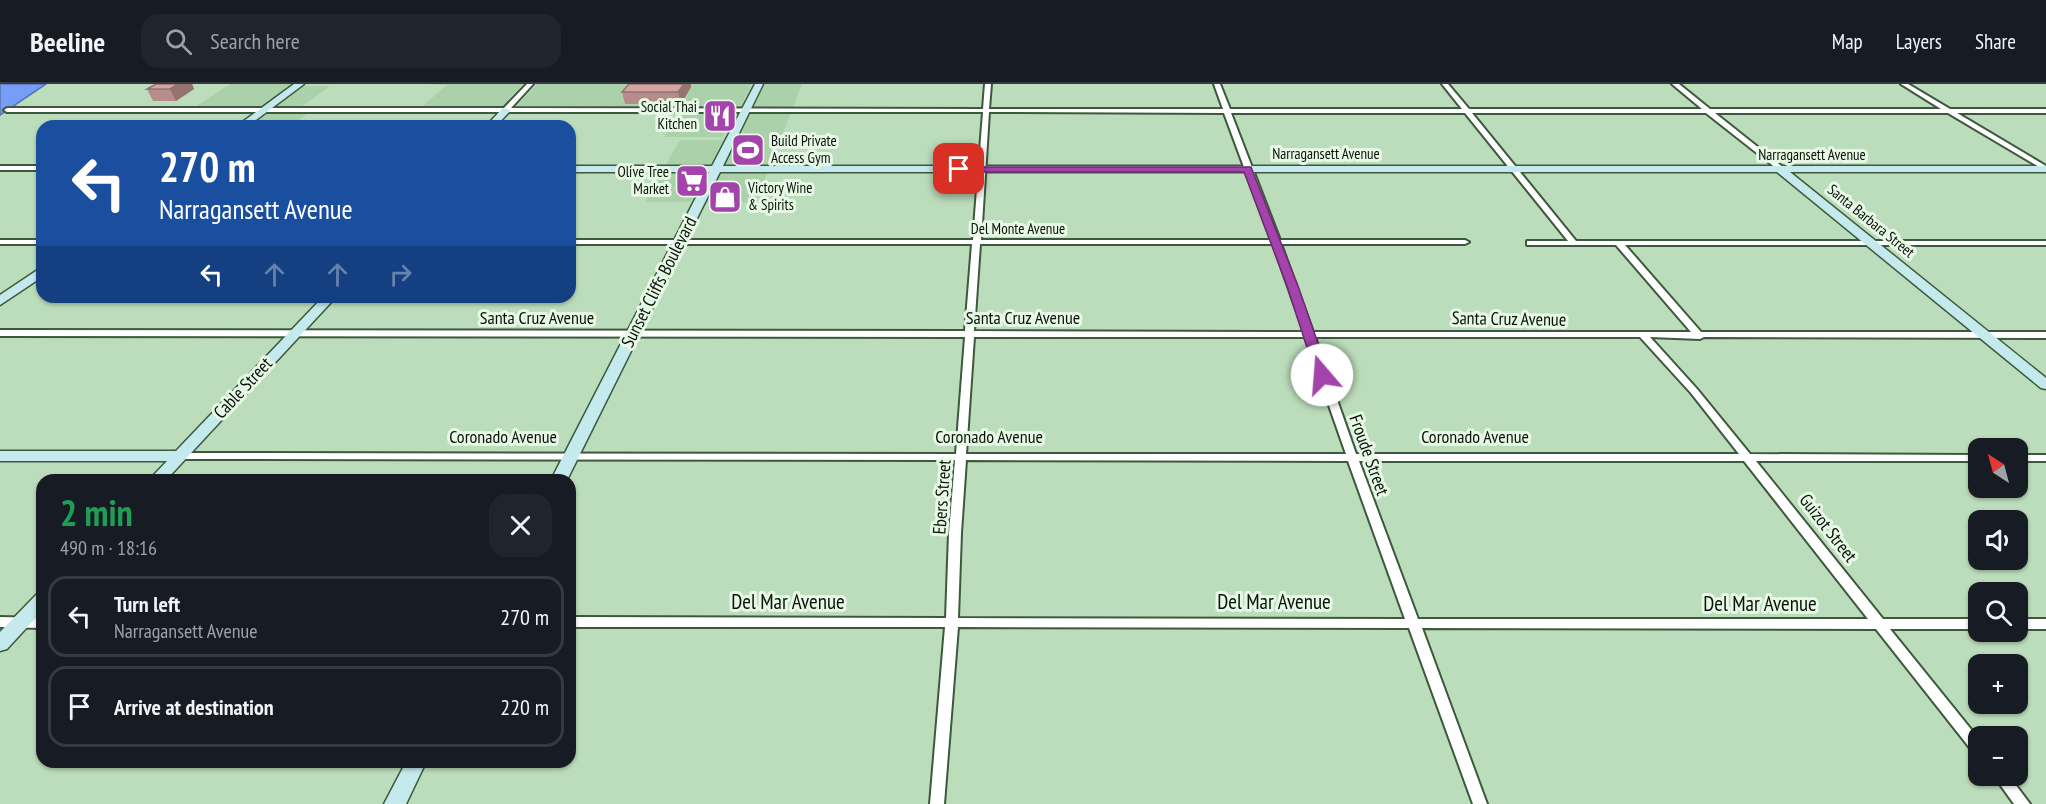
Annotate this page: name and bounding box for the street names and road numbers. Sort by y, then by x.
street label: Narragansett Avenue [1272,144,1380,163]
street label: Narragansett Avenue [1758,145,1866,164]
street label: Santa Barbara Street [1824,180,1919,261]
street label: Sunset Cliffs Boulevard [616,213,701,351]
street label: Del Monte Avenue [971,219,1065,238]
street label: Santa Cruz Avenue [480,306,594,329]
street label: Santa Cruz Avenue [966,306,1080,329]
street label: Santa Cruz Avenue [1452,306,1566,331]
street label: Cable Street [208,352,277,423]
street label: Froude Street [1344,411,1395,498]
street label: Coronado Avenue [449,425,557,448]
street label: Coronado Avenue [935,425,1043,448]
street label: Coronado Avenue [1421,425,1529,448]
street label: Ebers Street [927,459,956,535]
street label: Guizot Street [1795,489,1862,567]
street label: Del Mar Avenue [731,588,845,615]
street label: Del Mar Avenue [1217,588,1331,615]
street label: Del Mar Avenue [1703,590,1817,617]

